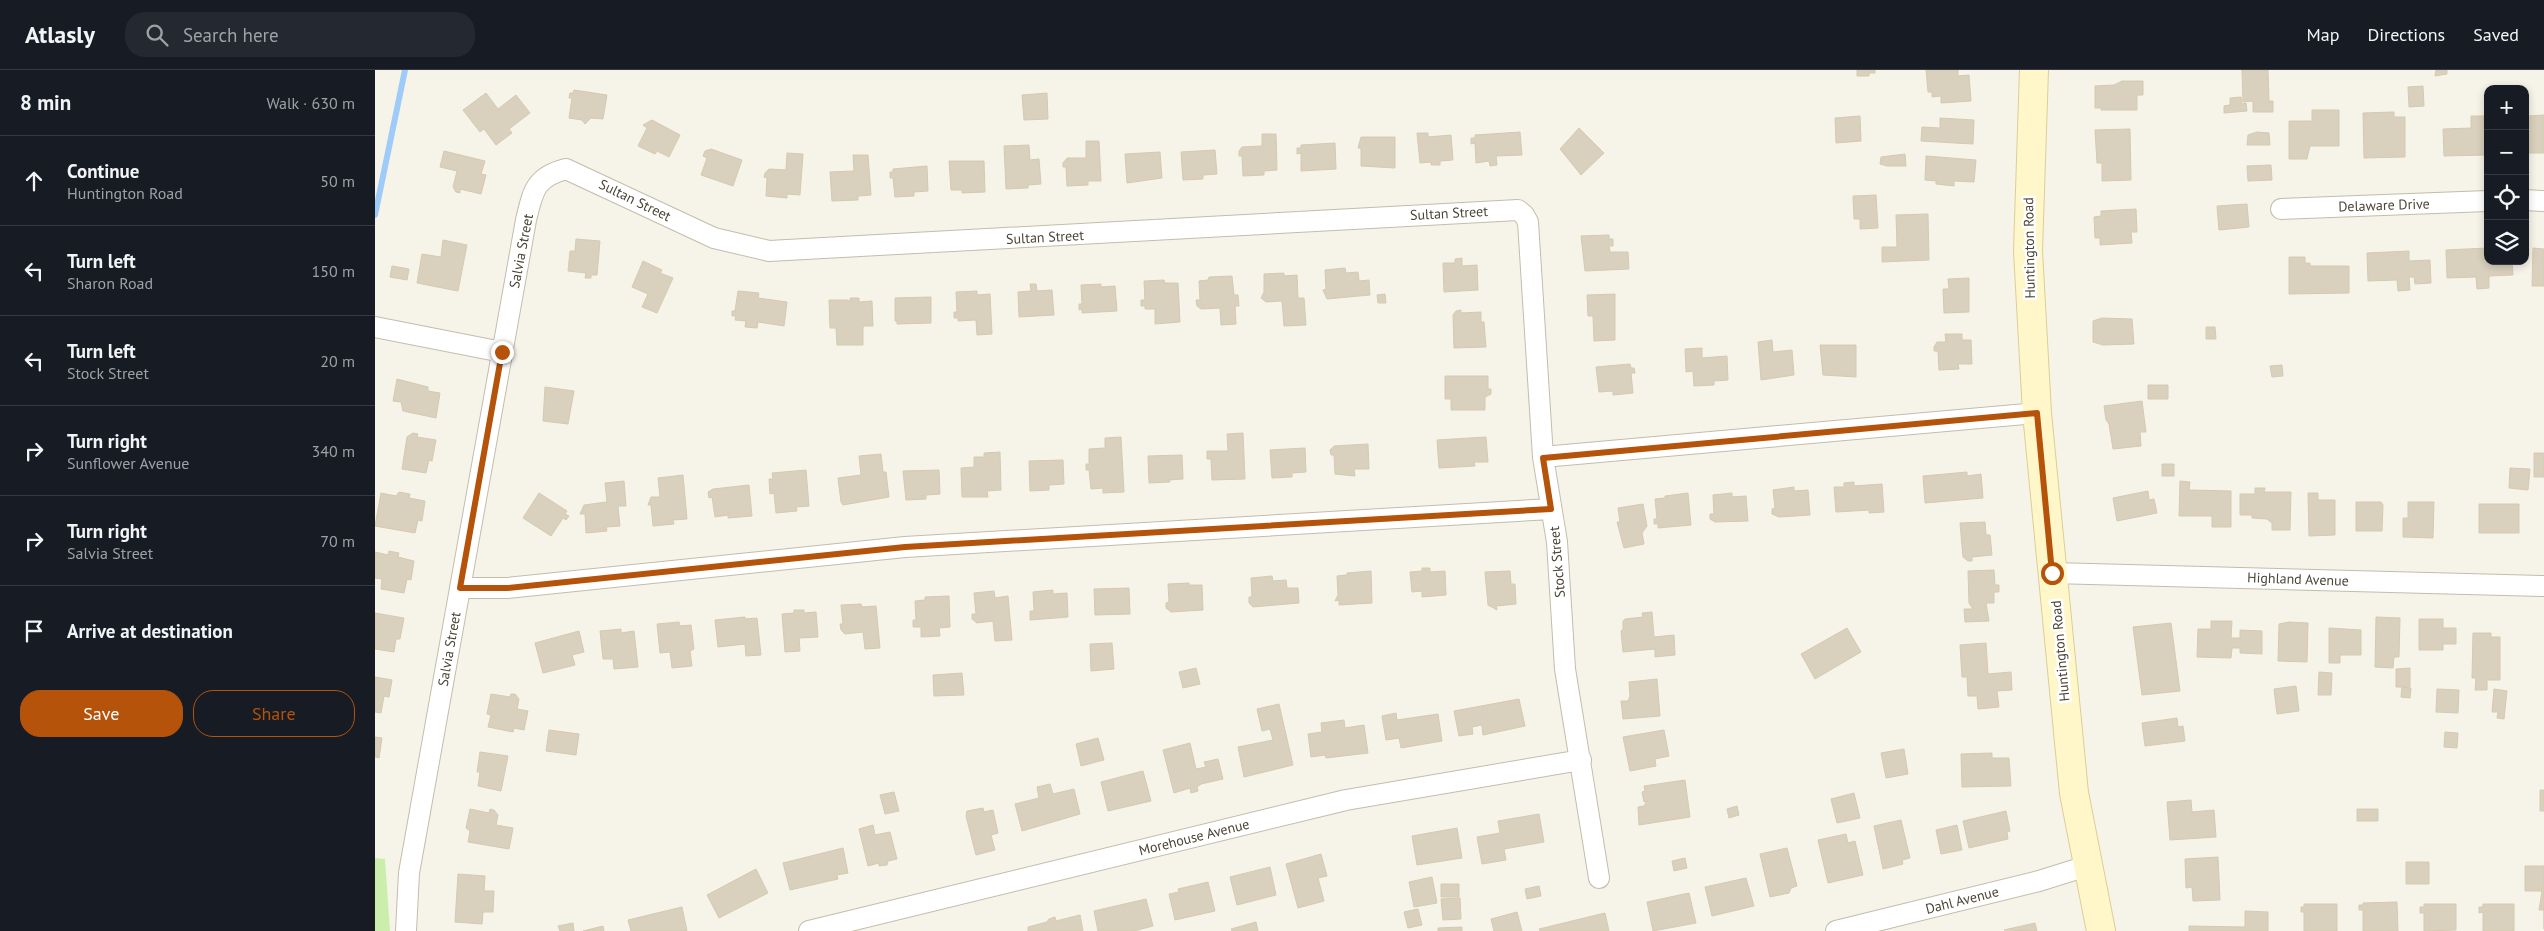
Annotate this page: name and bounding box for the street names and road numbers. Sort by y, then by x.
street label: Sultan Street [596,175,674,225]
street label: Delaware Drive [2338,194,2430,216]
street label: Huntington Road [2019,197,2039,299]
street label: Sultan Street [1410,202,1489,224]
street label: Salvia Street [505,212,537,290]
street label: Sultan Street [1006,226,1085,248]
street label: Stock Street [1545,525,1569,598]
street label: Highland Avenue [2247,568,2349,590]
street label: Huntington Road [2047,600,2073,702]
street label: Salvia Street [434,610,464,688]
street label: Morehouse Avenue [1137,815,1251,859]
street label: Dahl Avenue [1924,882,2000,918]

